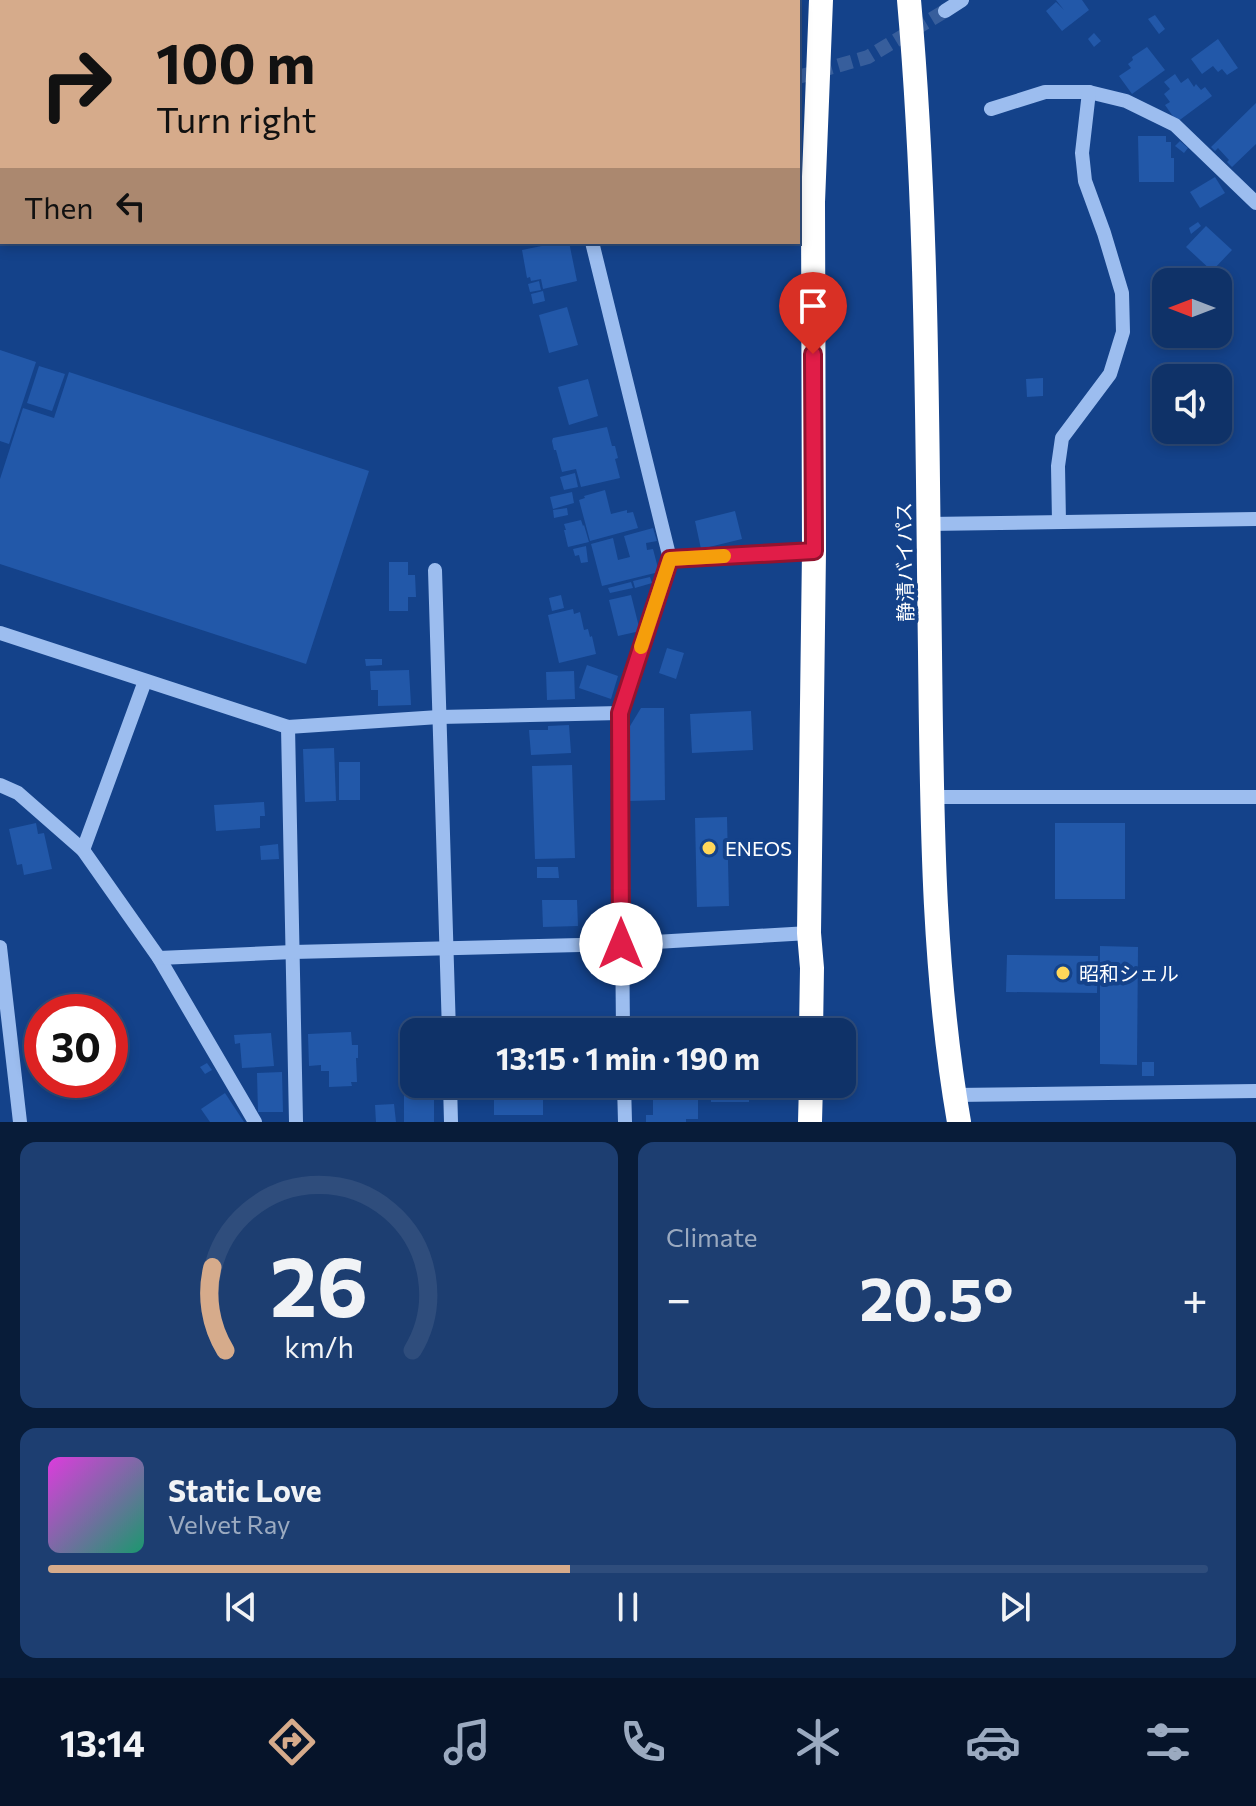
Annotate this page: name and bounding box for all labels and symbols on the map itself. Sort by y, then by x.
north arrow [1152,268,1232,348]
pin [779,272,847,354]
street label: 静清バイパス [891,502,917,622]
place label: ENEOS [725,836,792,860]
marker: ENEOS [700,839,718,857]
position arrow [579,902,663,986]
place label: 昭和シェル [1079,961,1179,985]
marker: 昭和シェル [1054,964,1072,982]
speed limit sign: 30 [24,994,128,1098]

